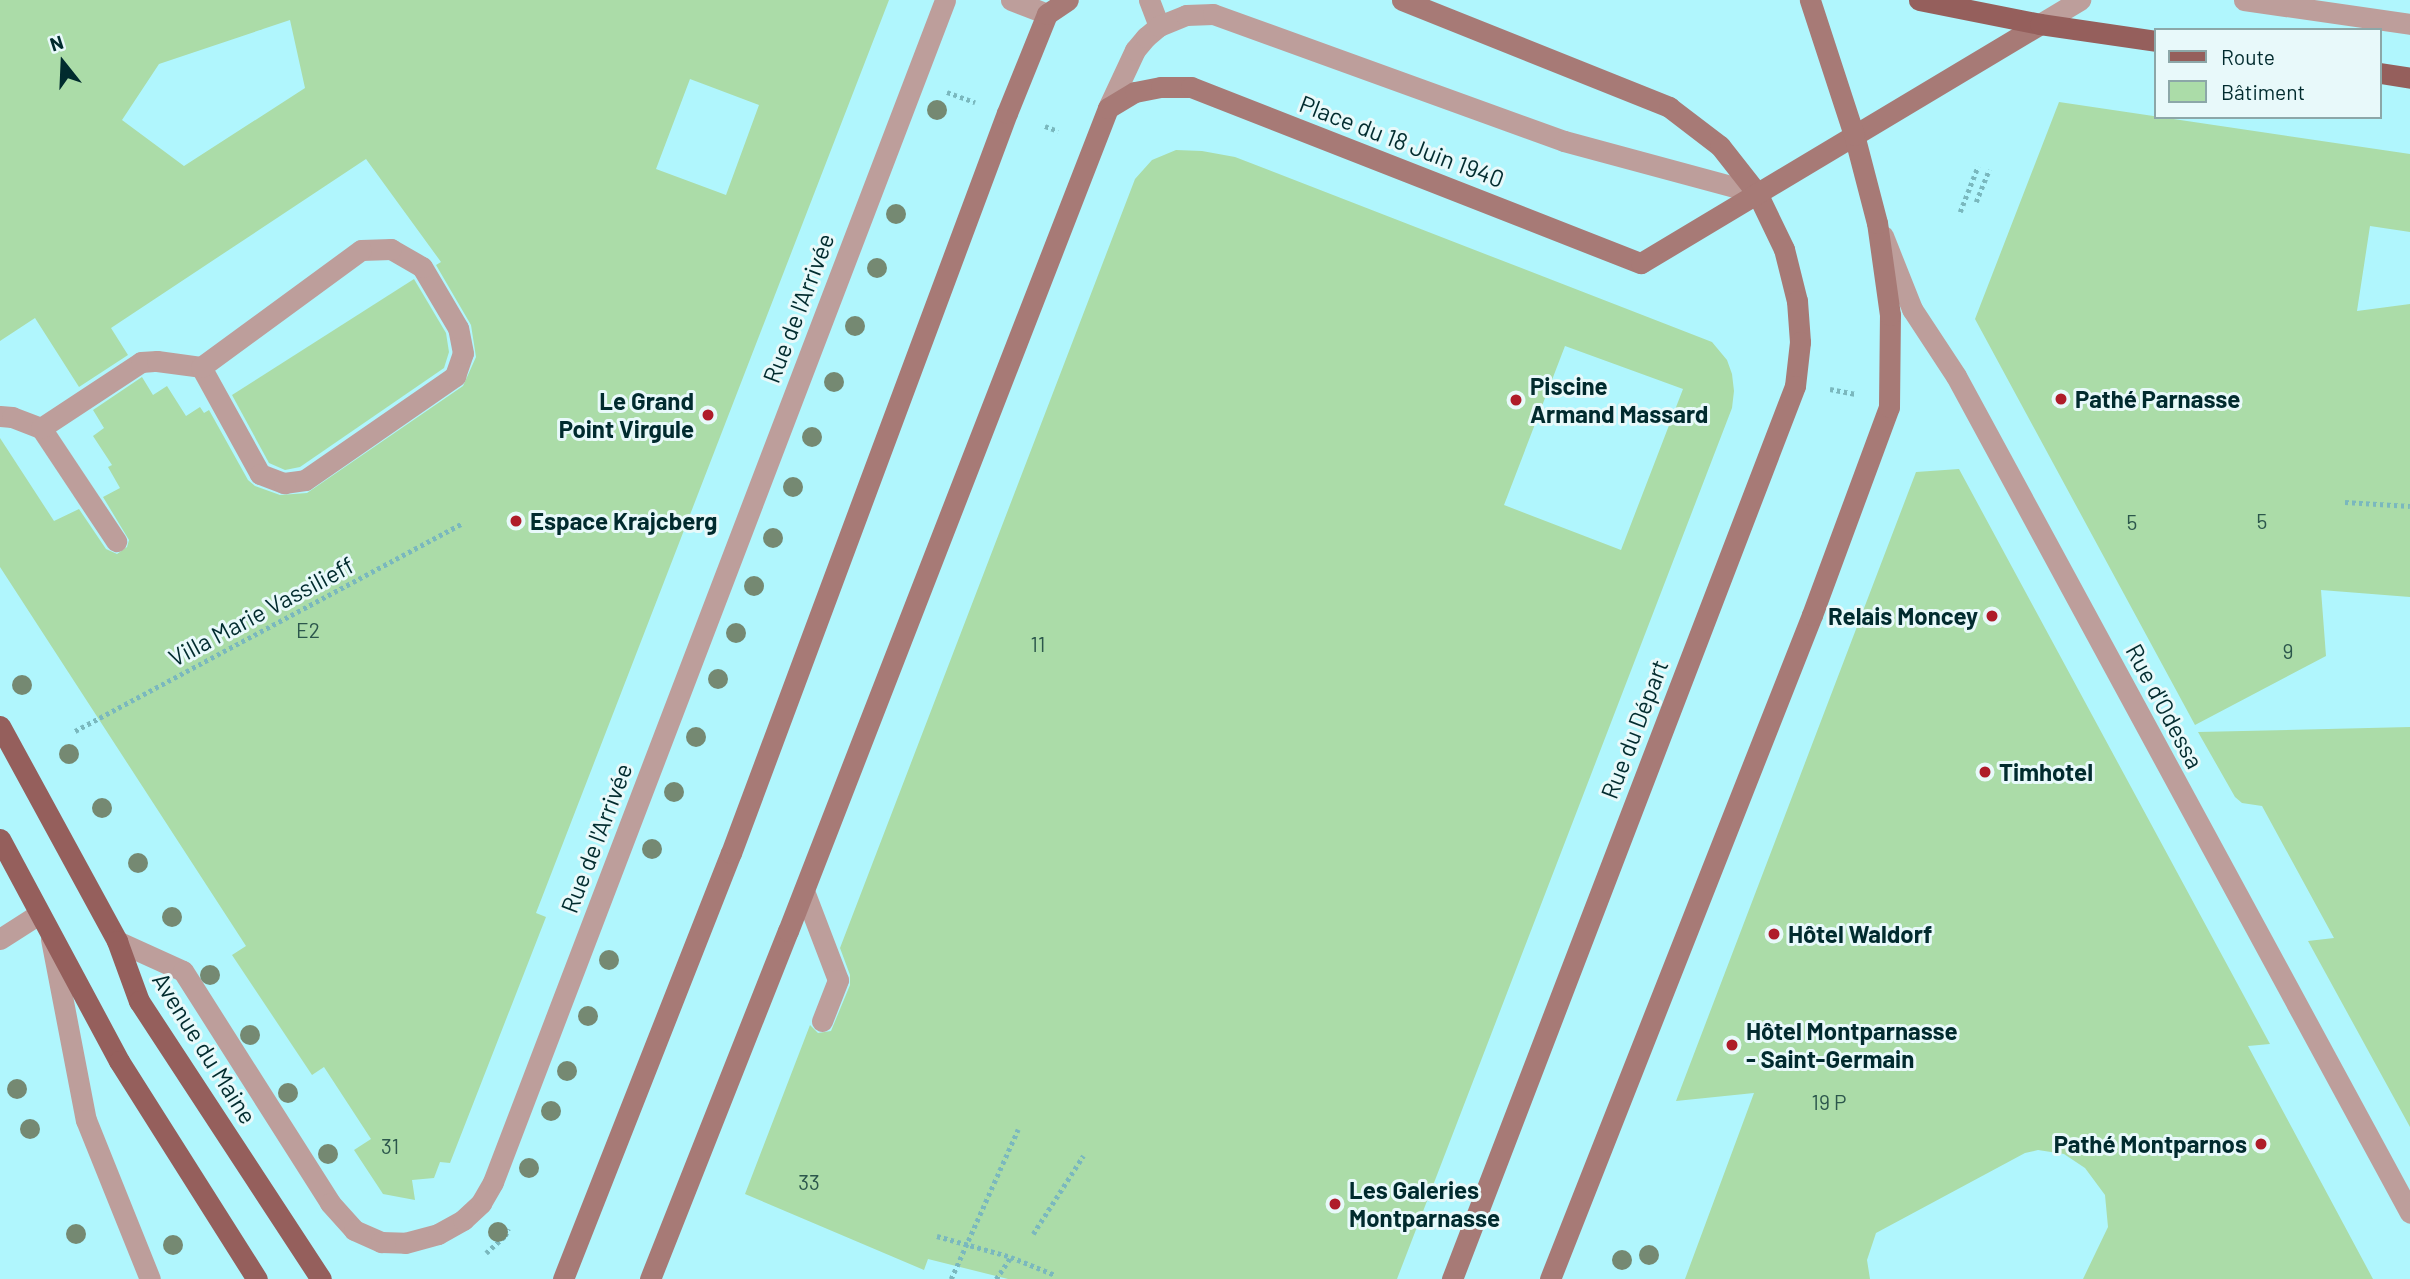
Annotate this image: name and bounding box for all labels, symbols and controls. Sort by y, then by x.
north arrow [28,28,98,98]
legend [2154,28,2382,119]
text: N [47,30,66,55]
text: Route [2221,44,2275,69]
text: Bâtiment [2221,79,2305,104]
street label: Place du 18 Juin 1940 [1296,89,1508,193]
street label: Rue de l'Arrivée [756,229,840,387]
place label: Piscine Armand Massard [1530,372,1708,428]
place label: Pathé Parnasse [2075,385,2240,413]
place label: Le Grand Point Virgule [559,387,694,443]
marker: Pathé Parnasse [2053,391,2069,407]
marker: Piscine Armand Massard [1508,392,1524,408]
marker: Le Grand Point Virgule [700,407,716,423]
place label: Espace Krajcberg [530,507,717,535]
house number: 5 [2257,508,2267,534]
house number: 5 [2127,509,2137,535]
marker: Espace Krajcberg [508,513,524,529]
street label: Villa Marie Vassilieff [163,550,359,672]
place label: Relais Moncey [1828,602,1978,630]
marker: Relais Moncey [1984,608,2000,624]
house number: E2 [296,617,320,643]
house number: 11 [1031,631,1045,657]
house number: 9 [2283,638,2293,664]
street label: Rue d'Odessa [2120,639,2210,773]
street label: Rue du Départ [1594,655,1674,803]
place label: Timhotel [1999,758,2093,786]
street label: Rue de l'Arrivée [554,759,638,917]
marker: Timhotel [1977,764,1993,780]
place label: Hôtel Waldorf [1788,920,1932,948]
marker: Hôtel Waldorf [1766,926,1782,942]
street label: Avenue du Maine [147,967,263,1129]
place label: Hôtel Montparnasse - Saint-Germain [1746,1017,1958,1073]
marker: Hôtel Montparnasse - Saint-Germain [1724,1037,1740,1053]
house number: 19 P [1812,1089,1846,1115]
place label: Pathé Montparnos [2054,1130,2247,1158]
house number: 31 [381,1133,399,1159]
marker: Pathé Montparnos [2253,1136,2269,1152]
house number: 33 [798,1169,820,1195]
place label: Les Galeries Montparnasse [1349,1176,1500,1232]
marker: Les Galeries Montparnasse [1327,1196,1343,1212]

